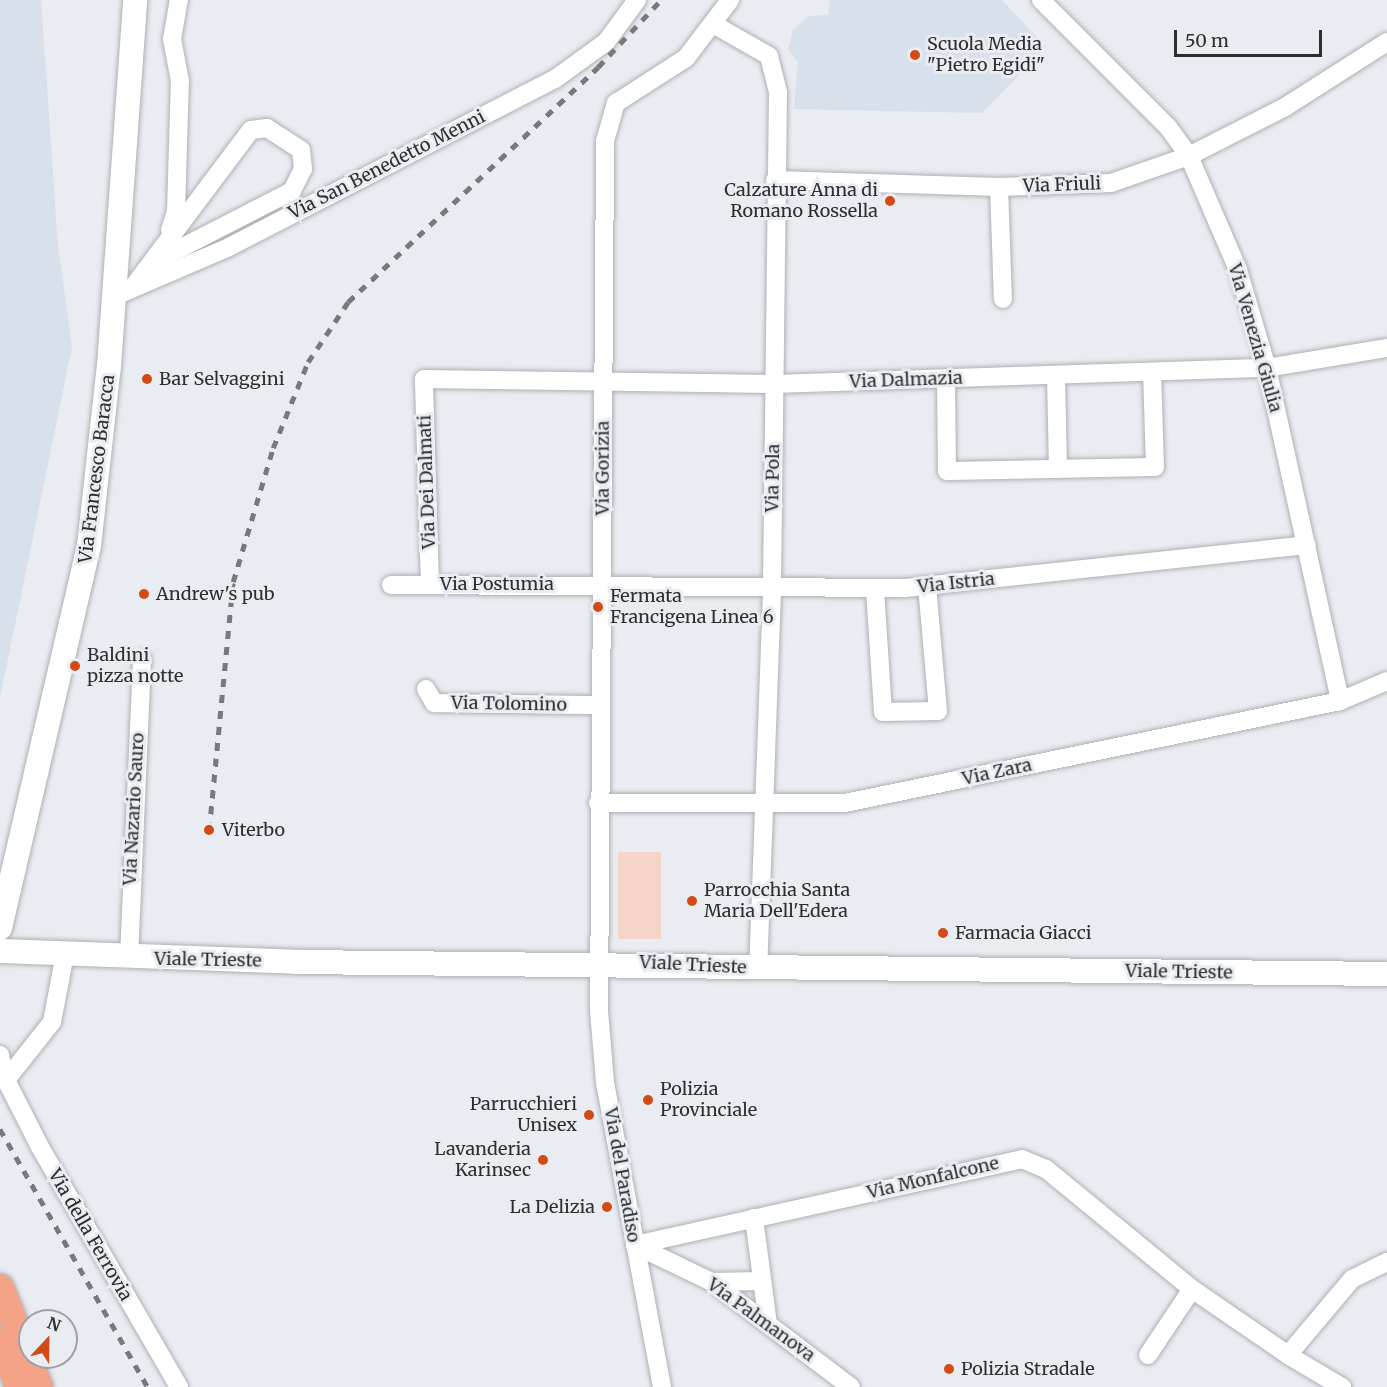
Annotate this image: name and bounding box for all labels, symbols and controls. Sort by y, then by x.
scale bar [1177,18,1326,56]
text: 50 m [1185,29,1229,52]
place label: Scuola Media "Pietro Egidi" [927,34,1045,76]
marker: Scuola Media "Pietro Egidi" [908,48,922,62]
street label: Via San Benedetto Menni [285,106,489,224]
street label: Via Friuli [1022,173,1102,197]
place label: Calzature Anna di Romano Rossella [724,180,878,222]
marker: Calzature Anna di Romano Rossella [883,194,897,208]
street label: Via Venezia Giulia [1223,261,1287,415]
street label: Via Dalmazia [849,367,963,393]
place label: Bar Selvaggini [159,368,285,390]
marker: Bar Selvaggini [140,372,154,386]
street label: Via Francesco Baracca [75,373,119,565]
street label: Via Dei Dalmati [414,414,440,550]
street label: Via Gorizia [592,421,614,515]
street label: Via Pola [762,444,784,512]
street label: Via Istria [916,568,996,598]
street label: Via Postumia [440,573,554,595]
place label: Andrew's pub [156,583,275,605]
place label: Fermata Francigena Linea 6 [610,586,774,628]
marker: Andrew's pub [137,587,151,601]
marker: Fermata Francigena Linea 6 [591,600,605,614]
place label: Baldini pizza notte [87,645,183,688]
marker: Baldini pizza notte [68,659,82,673]
street label: Via Tolomino [451,692,567,716]
street label: Via Nazario Sauro [119,732,149,886]
street label: Via Zara [960,754,1034,790]
place label: Viterbo [222,819,285,841]
marker: Viterbo [200,821,218,839]
place label: Parrocchia Santa Maria Dell'Edera [704,880,850,922]
marker: Parrocchia Santa Maria Dell'Edera [685,894,699,908]
place label: Farmacia Giacci [955,922,1092,944]
marker: Farmacia Giacci [936,926,950,940]
street label: Viale Trieste [154,948,262,972]
street label: Viale Trieste [639,951,747,979]
street label: Viale Trieste [1125,960,1233,984]
place label: Polizia Provinciale [660,1079,757,1122]
marker: Polizia Provinciale [641,1093,655,1107]
place label: Parrucchieri Unisex [470,1094,577,1136]
street label: Via del Paradiso [600,1106,644,1244]
marker: Parrucchieri Unisex [582,1108,596,1122]
place label: Lavanderia Karinsec [434,1139,531,1182]
street label: Via Monfalcone [865,1152,1001,1204]
marker: Lavanderia Karinsec [536,1153,550,1167]
street label: Via della Ferrovia [43,1165,137,1305]
place label: La Delizia [509,1196,595,1218]
marker: La Delizia [600,1200,614,1214]
street label: Via Palmanova [703,1274,819,1366]
north arrow [18,1309,78,1369]
text: N [44,1313,64,1336]
place label: Polizia Stradale [961,1358,1095,1380]
marker: Polizia Stradale [942,1362,956,1376]

